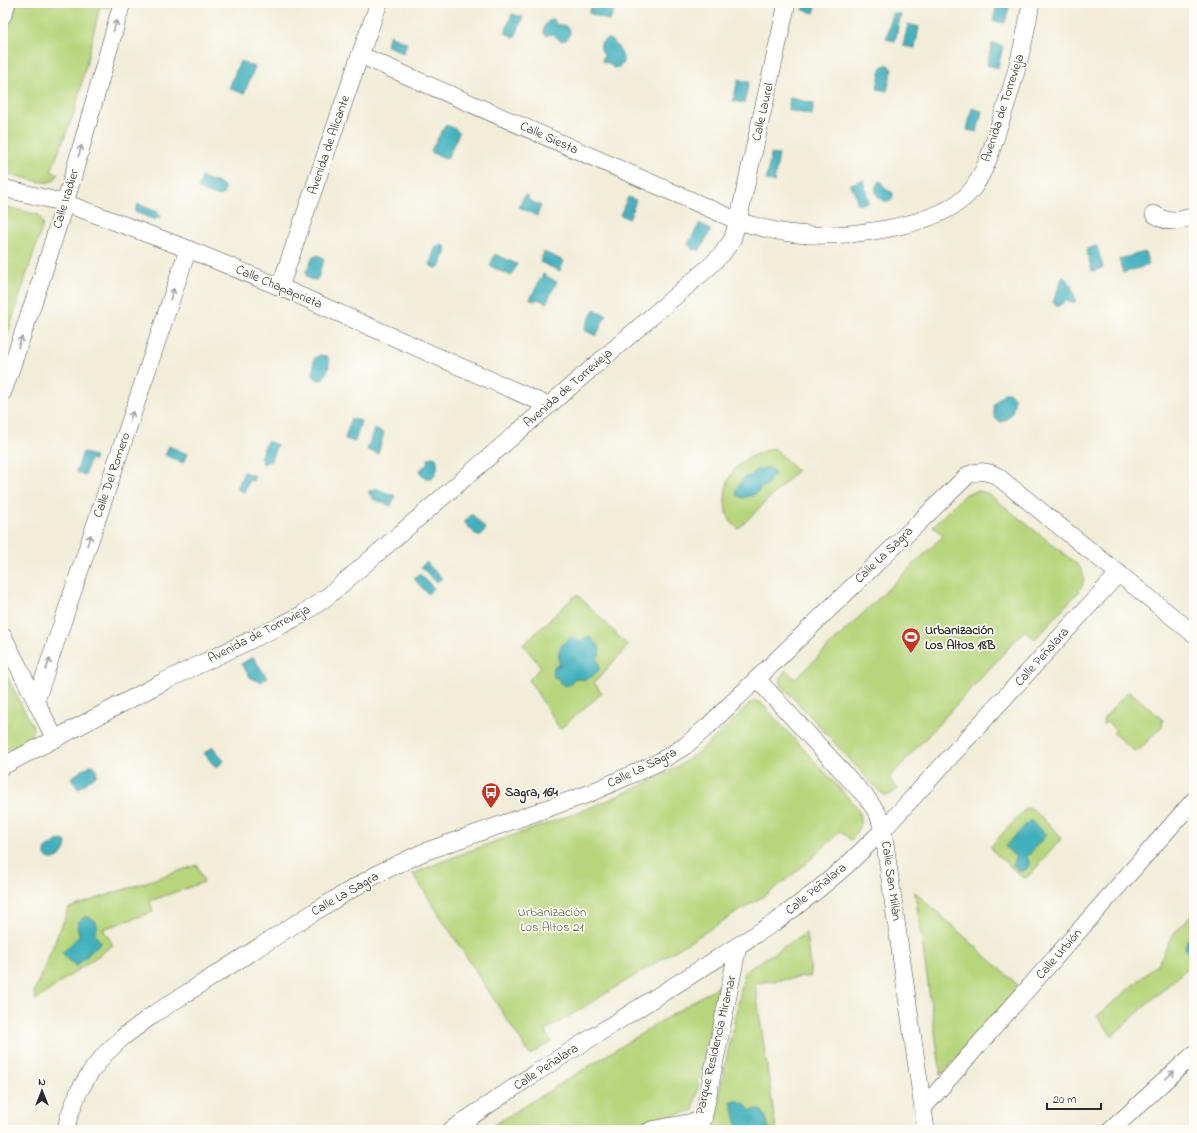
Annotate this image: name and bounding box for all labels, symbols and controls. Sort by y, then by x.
one-way arrow [112,20,119,33]
street label: Avenida de Torrevieja [977,52,1029,164]
street label: Calle Laurel [747,81,779,143]
street label: Avenida de Alicante [303,93,355,197]
street label: Calle Siesta [517,117,581,159]
one-way arrow [77,145,84,158]
street label: Calle Iradier [48,166,84,231]
street label: Calle Chapaprieta [233,260,325,314]
one-way arrow [169,288,176,301]
one-way arrow [17,337,25,349]
street label: Avenida de Torrevieja [519,344,617,432]
one-way arrow [128,411,135,424]
street label: Calle Del Romero [89,430,136,520]
street label: Calle La Sagra [850,522,918,589]
one-way arrow [86,535,94,547]
street label: Avenida de Torrevieja [205,600,313,668]
place label: Urbanización Los Altos 18B [925,621,996,655]
street label: Calle Peñalara [1010,623,1074,691]
sports icon: Urbanización Los Altos 18B [900,626,922,654]
one-way arrow [45,657,52,670]
street label: Calle La Sagra [604,743,680,794]
bus stop icon: Sagra, 164 [480,781,502,809]
place label: Sagra, 164 [505,783,559,804]
street label: Calle San Millán [876,840,906,922]
street label: Calle Peñalara [781,858,851,920]
street label: Calle La Sagra [308,867,383,922]
park label: Urbanización Los Altos 21 [518,903,586,937]
street label: Calle Urbión [1031,924,1087,984]
street label: Parque Residencia Miramar [691,973,741,1116]
street label: Calle Peñalara [510,1039,582,1095]
north arrow [22,1071,62,1111]
one-way arrow [1165,1071,1176,1080]
text: N [38,1074,46,1090]
scale bar [1047,1085,1101,1111]
text: 20 m [1053,1091,1076,1109]

